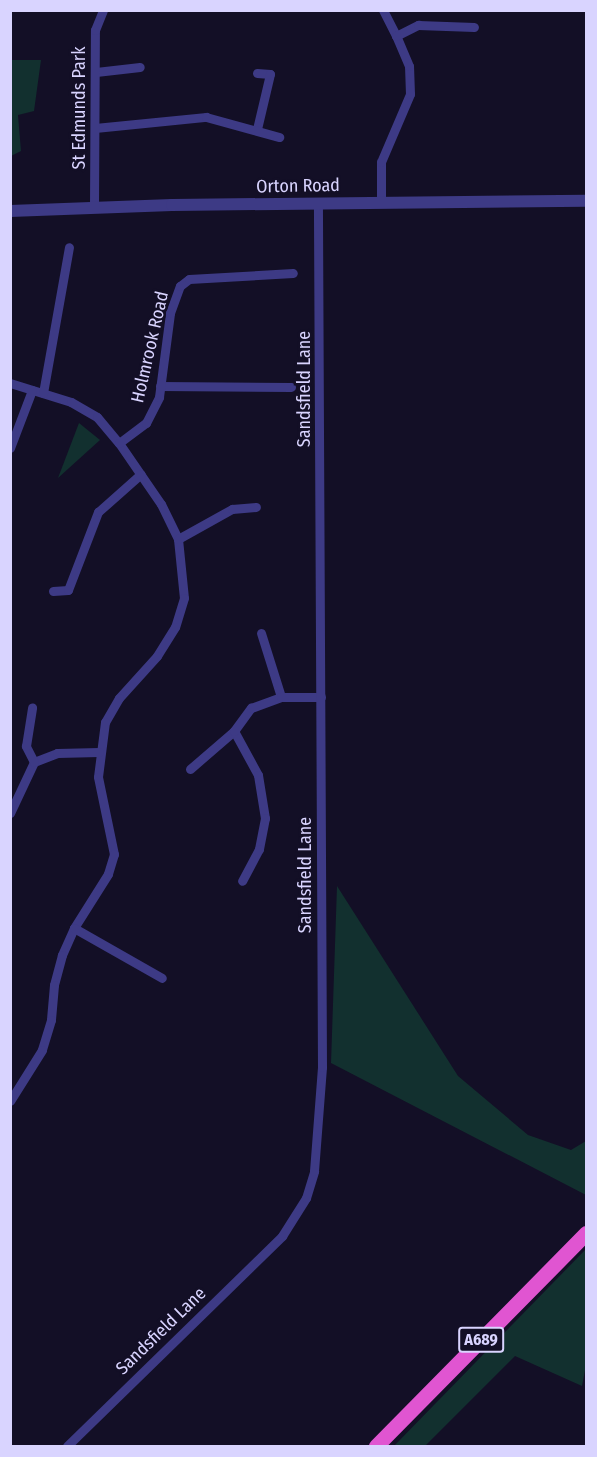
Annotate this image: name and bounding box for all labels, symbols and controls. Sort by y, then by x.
street label: St Edmunds Park [68,46,90,170]
street label: Orton Road [256,174,340,198]
street label: Holmrook Road [127,289,173,405]
street label: Sandsfield Lane [293,331,315,447]
street label: Sandsfield Lane [294,817,316,933]
street label: Sandsfield Lane [112,1283,210,1379]
road number: A689 [457,1327,505,1353]

